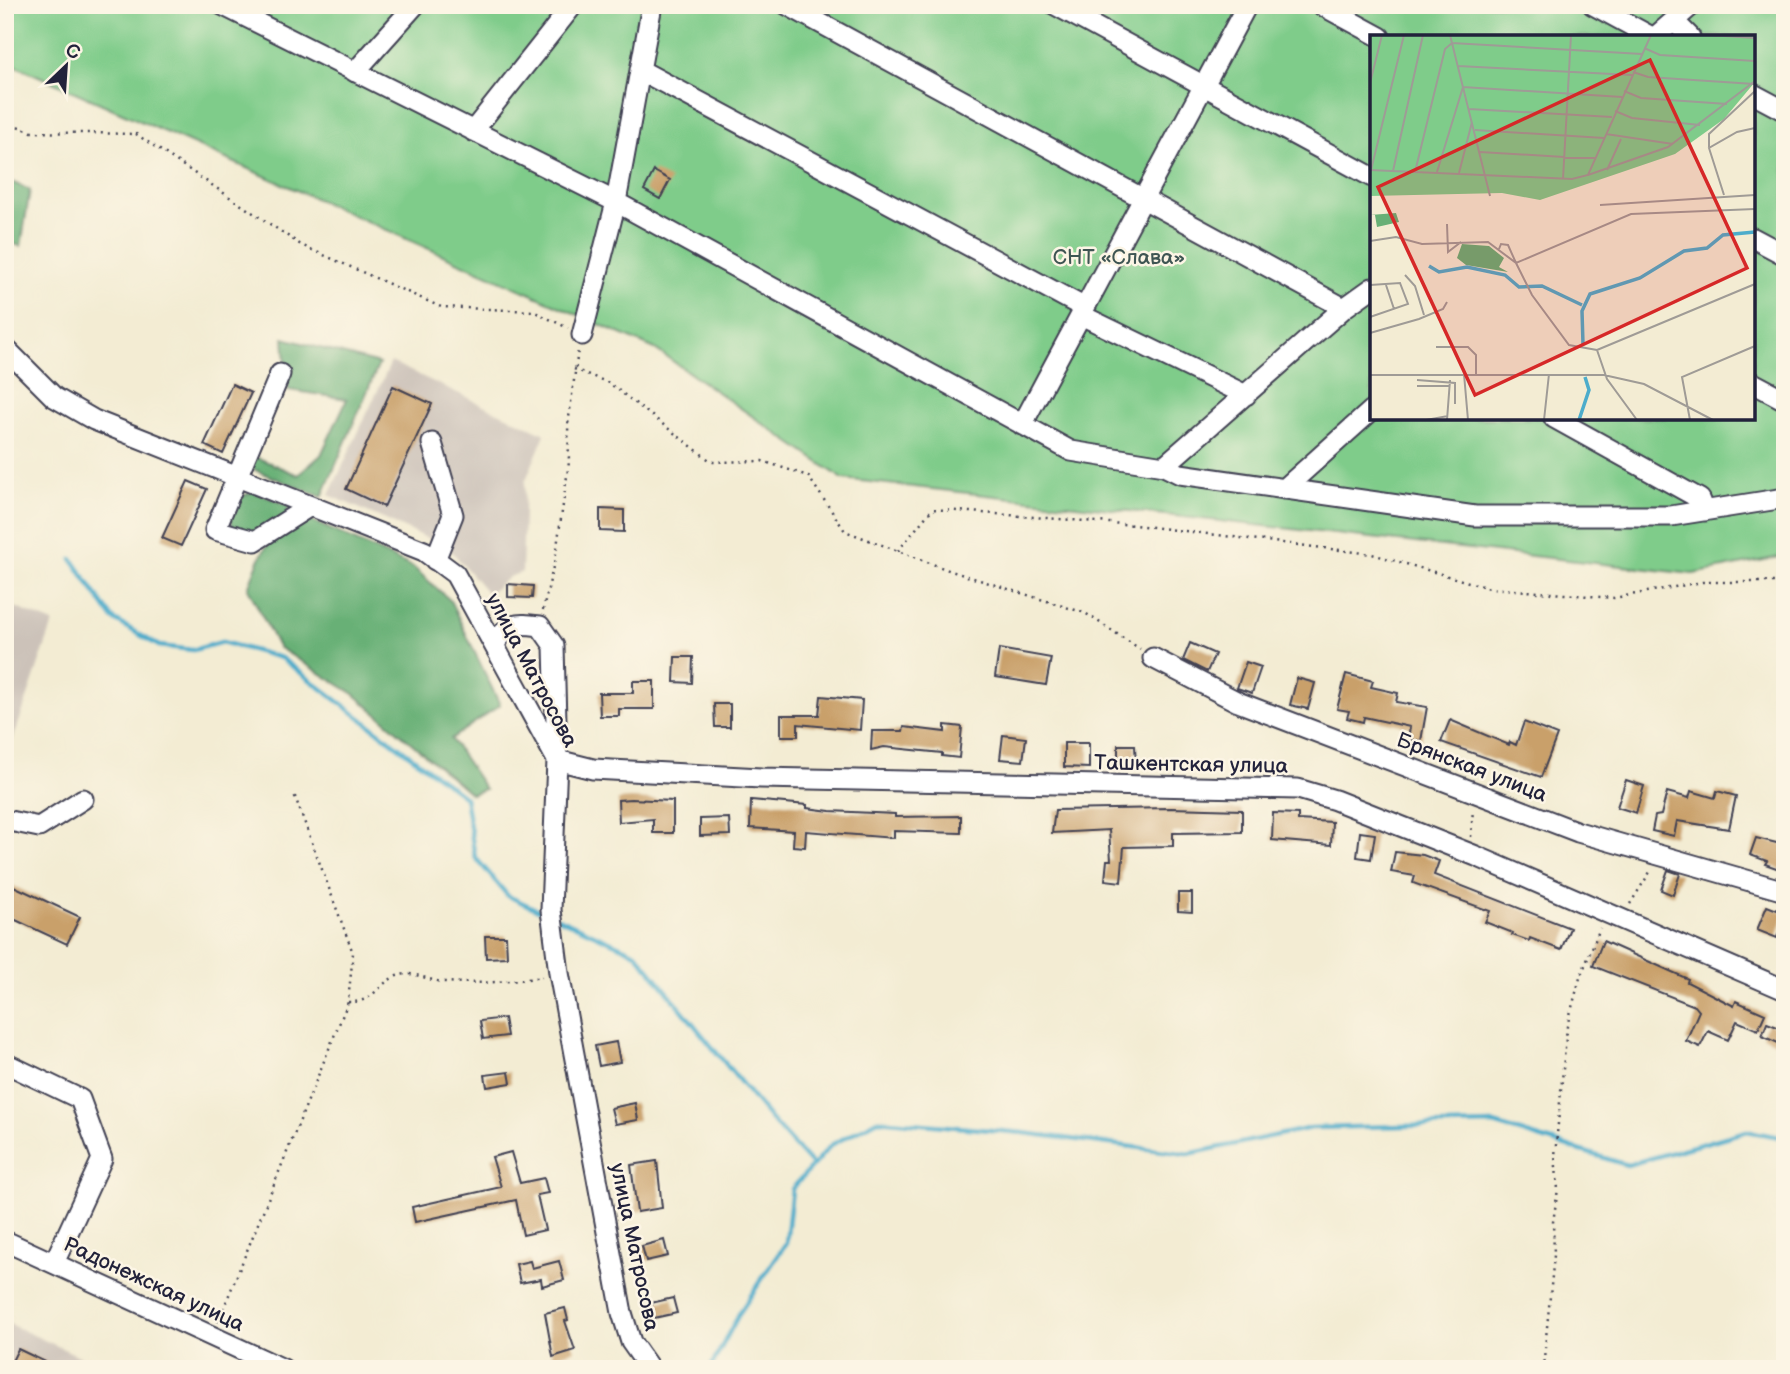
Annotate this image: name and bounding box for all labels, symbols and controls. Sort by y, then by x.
north arrow [32,32,102,102]
inset map [1370,35,1755,420]
text: С [62,39,83,65]
park label: СНТ «Слава» [1053,245,1185,270]
street label: улица Матросова [480,589,583,752]
street label: Брянская улица [1393,727,1551,808]
street label: Ташкентская улица [1094,750,1289,779]
street label: улица Матросова [605,1161,665,1334]
street label: Радонежская улица [60,1232,249,1337]

